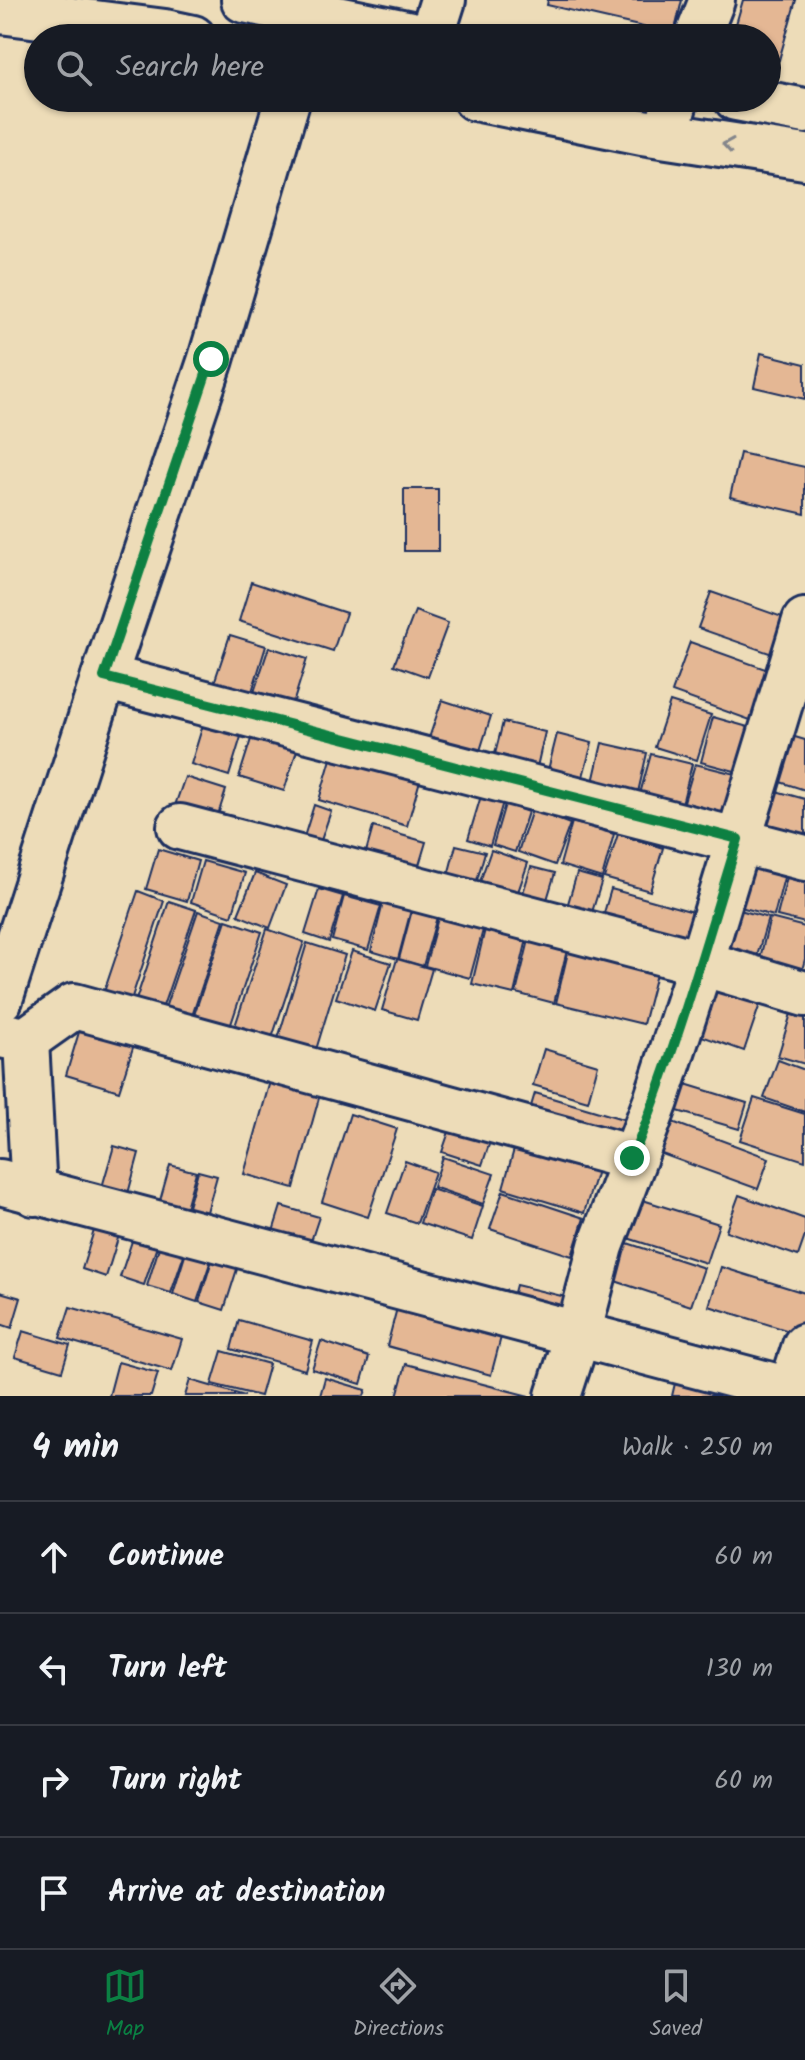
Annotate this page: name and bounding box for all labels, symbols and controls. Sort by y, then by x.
search box [24,24,781,112]
text: Search here [116,44,264,92]
icon: search [52,46,96,90]
one-way arrow [721,137,735,154]
route start [193,341,229,377]
route end [614,1140,650,1176]
text: 4 min [32,1421,119,1475]
text: Walk · 250 m [622,1427,773,1469]
text: Continue [108,1533,224,1581]
icon: ahead [32,1535,76,1579]
text: 60 m [714,1536,773,1578]
text: Turn left [108,1645,227,1693]
icon: left [32,1647,76,1691]
text: 130 m [706,1648,773,1690]
text: Turn right [108,1757,241,1805]
icon: right [32,1759,76,1803]
text: 60 m [714,1760,773,1802]
text: Arrive at destination [108,1869,385,1917]
icon: arrive [32,1871,76,1915]
tab: Map [103,1964,147,2047]
tab: Directions [353,1964,444,2047]
tab: Saved [650,1964,702,2047]

